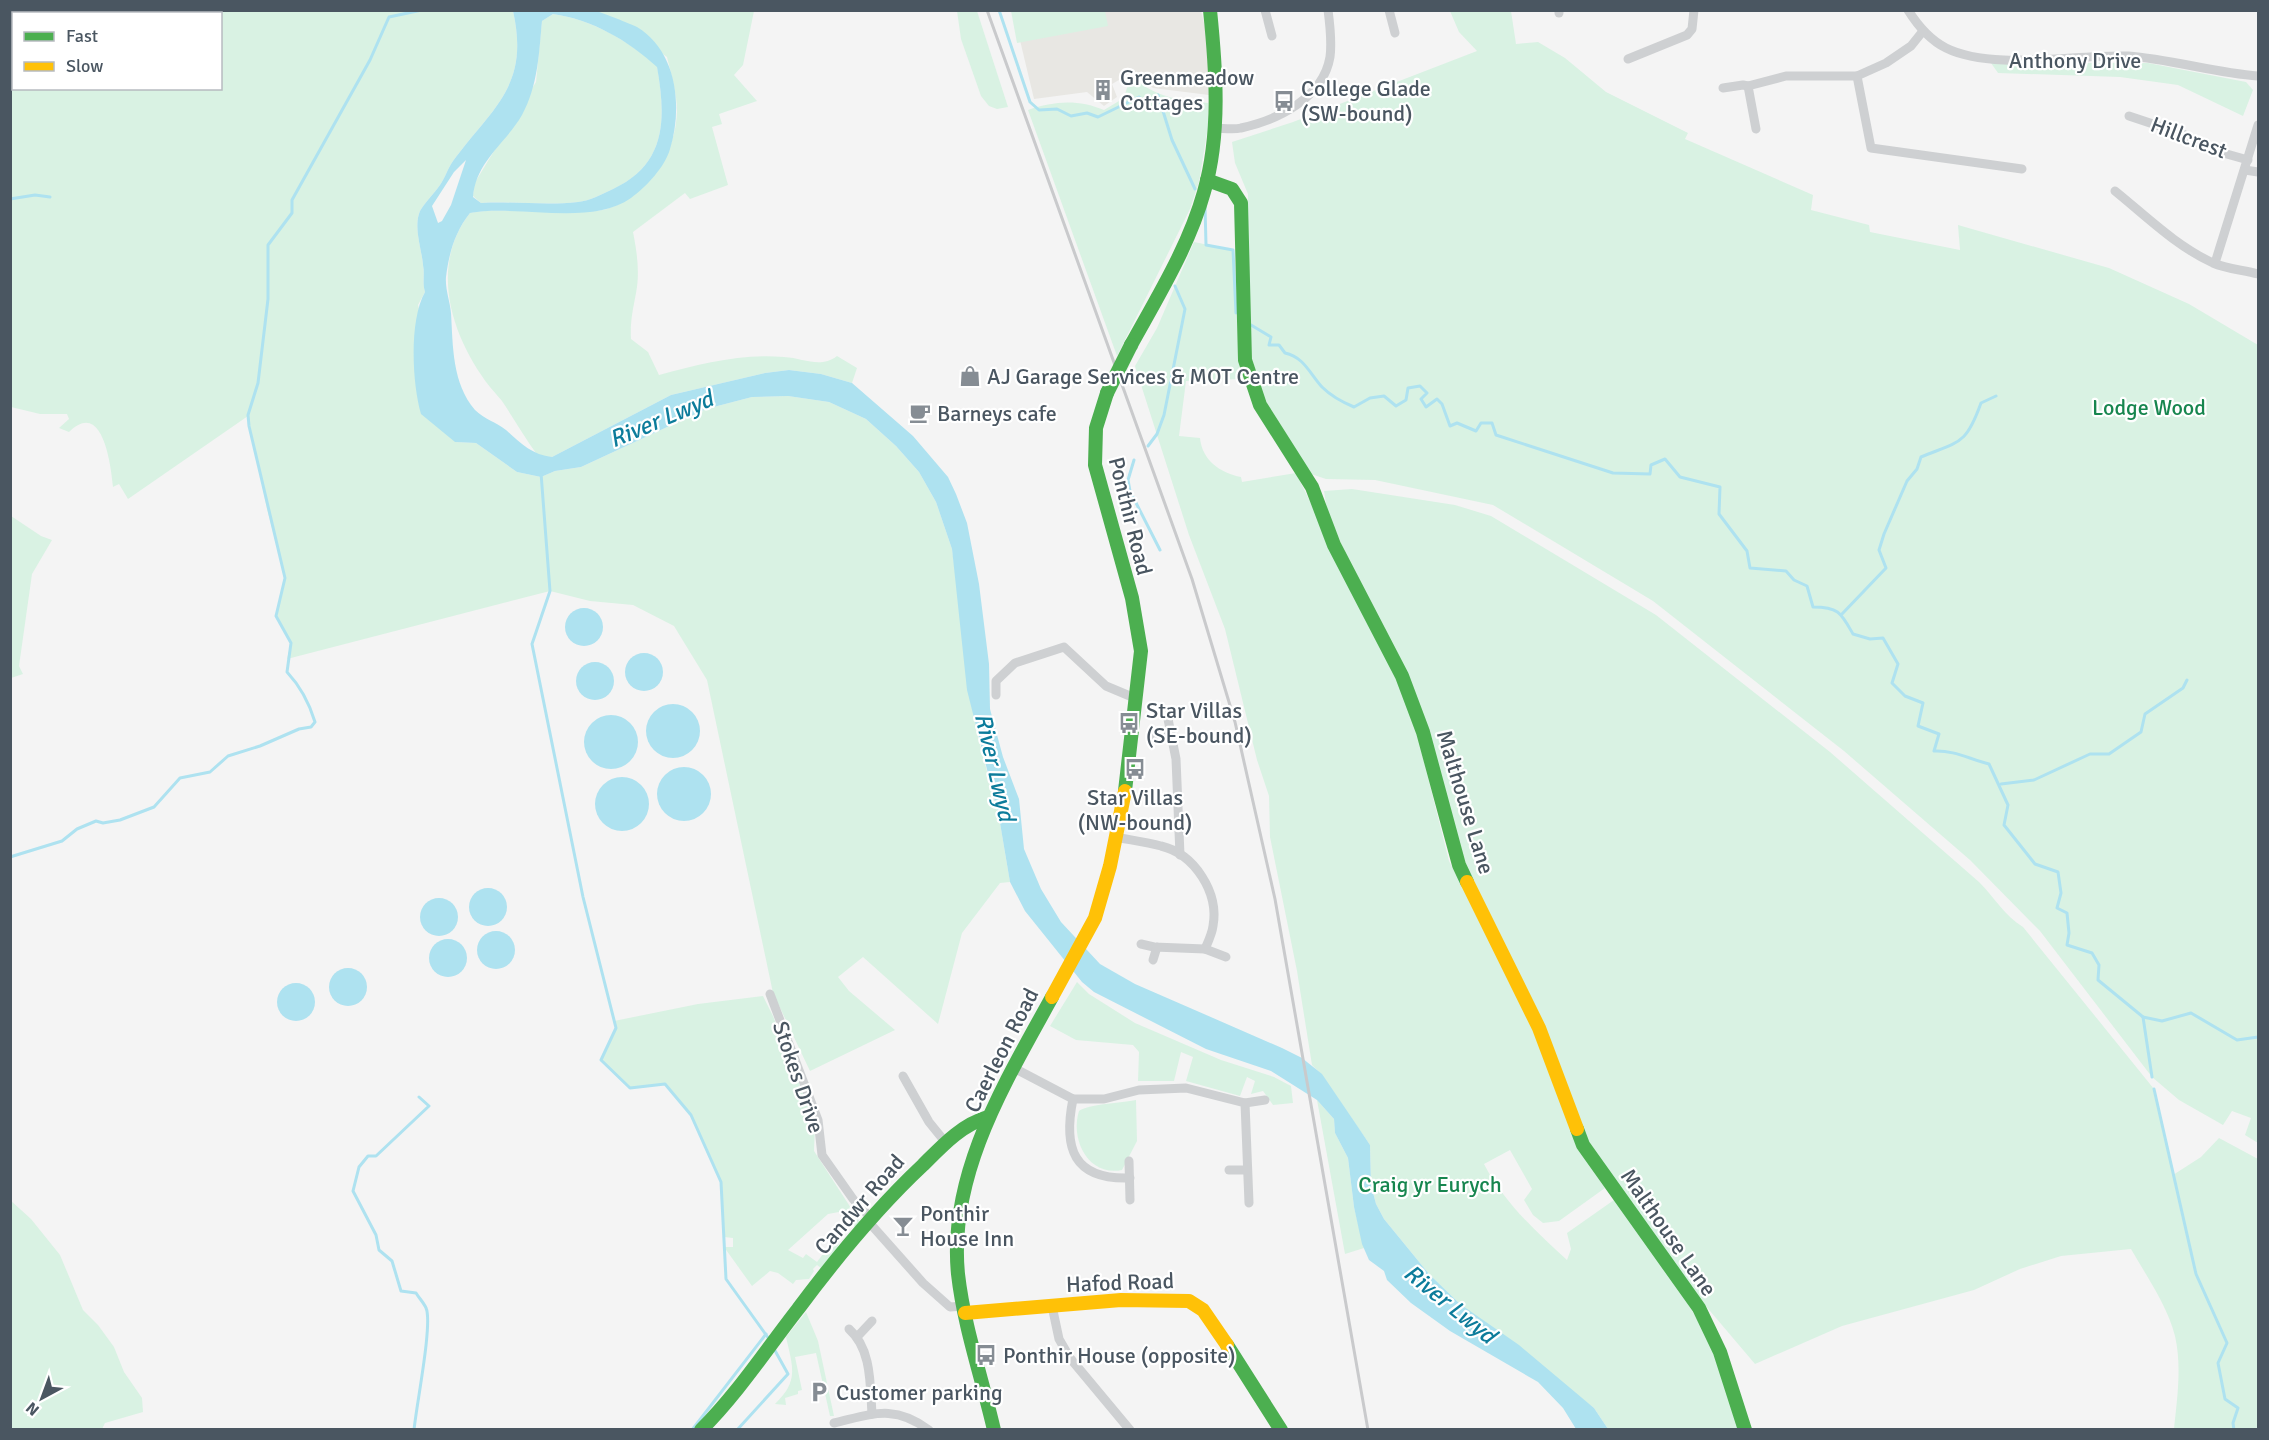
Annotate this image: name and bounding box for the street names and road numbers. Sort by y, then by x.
street label: Anthony Drive [2009,47,2141,74]
street label: Hillcrest [2147,111,2231,164]
street label: Ponthir Road [1103,454,1158,578]
street label: Malthouse Lane [1431,727,1500,877]
street label: Caerleon Road [959,984,1044,1117]
street label: Stokes Drive [767,1018,830,1137]
street label: Candwr Road [809,1149,910,1260]
street label: Malthouse Lane [1615,1163,1722,1301]
street label: Hafod Road [1065,1267,1175,1298]

